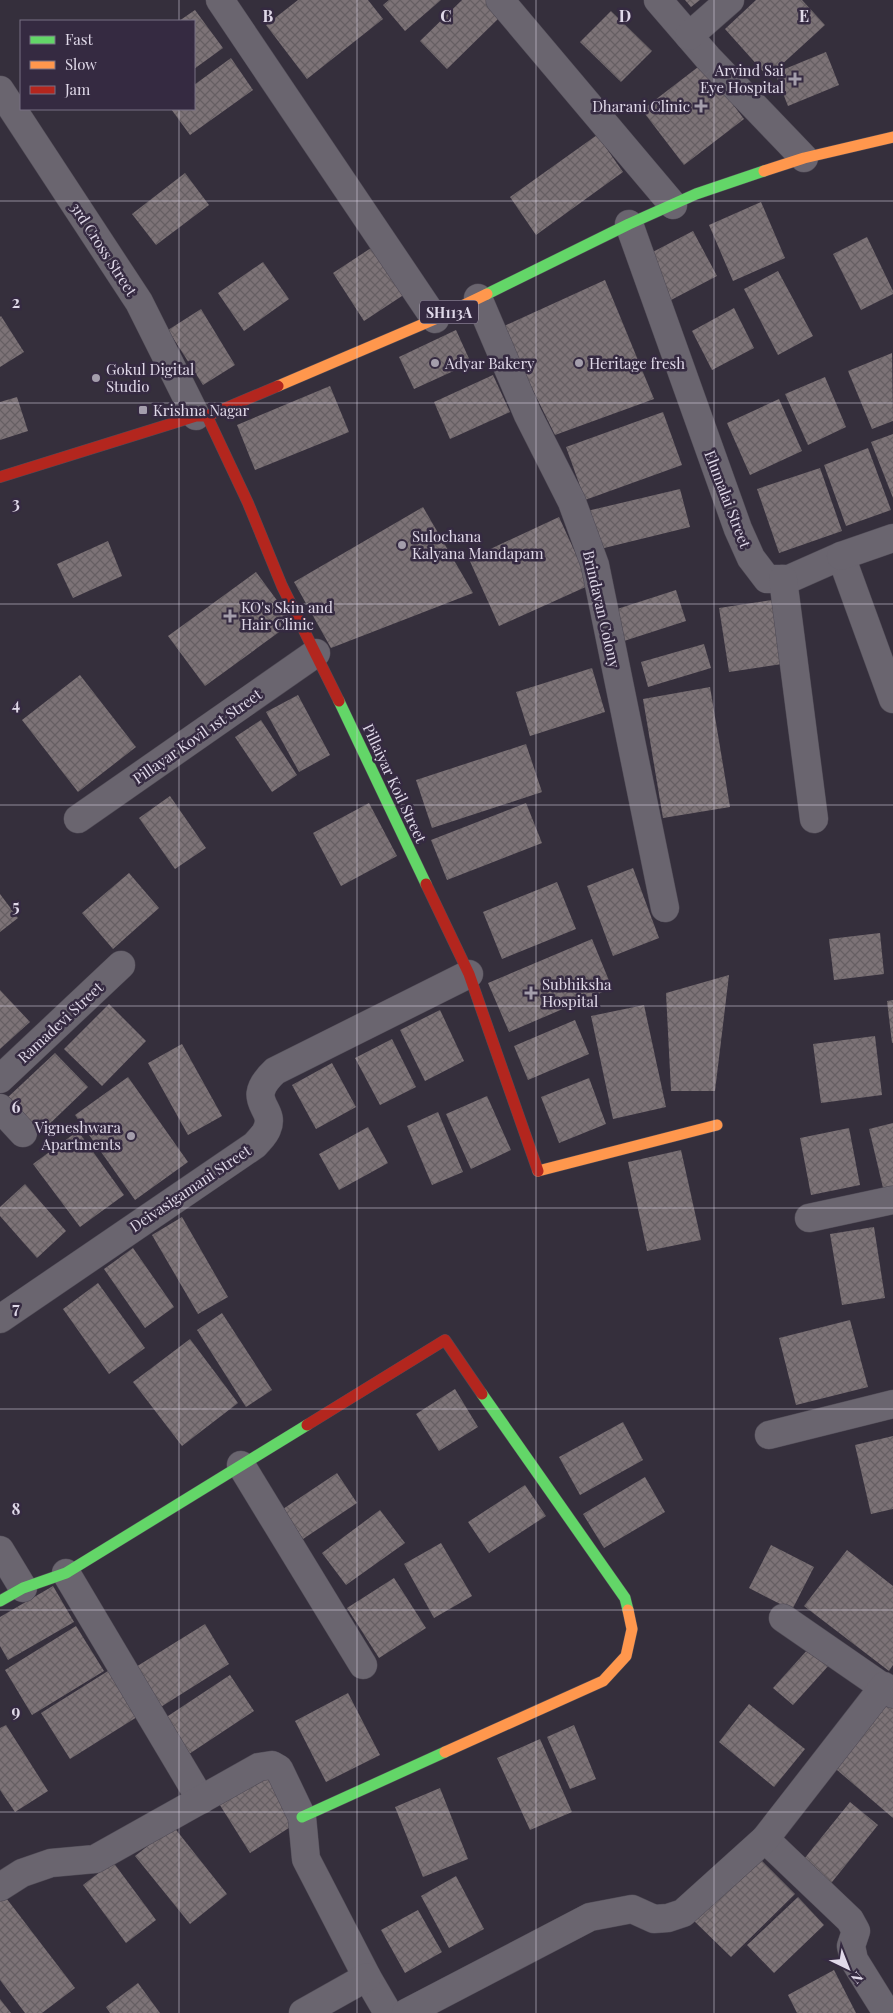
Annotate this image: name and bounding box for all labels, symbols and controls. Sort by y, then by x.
text: B [263,5,274,26]
text: C [440,5,452,26]
text: D [619,5,631,26]
text: E [799,5,809,26]
legend [20,20,195,110]
text: Fast [65,29,94,49]
text: Slow [65,54,97,74]
place label: Arvind Sai Eye Hospital [700,60,785,97]
marker: Arvind Sai Eye Hospital [788,72,802,86]
text: Jam [64,79,91,99]
place label: Dharani Clinic [592,96,690,116]
marker: Dharani Clinic [694,99,708,113]
street label: 3rd Cross Street [66,198,142,300]
text: 2 [12,291,20,312]
road number: SH113A [420,300,478,324]
place label: Adyar Bakery [444,353,535,373]
place label: Heritage fresh [589,353,685,373]
marker: Adyar Bakery [429,357,441,369]
marker: Heritage fresh [573,357,585,369]
place label: Gokul Digital Studio [106,359,194,396]
marker: Gokul Digital Studio [90,372,102,384]
place label: Krishna Nagar [153,400,249,420]
marker: Krishna Nagar [137,404,149,416]
street label: Elumalai Street [700,447,756,551]
text: 3 [12,492,20,513]
place label: Sulochana Kalyana Mandapam [412,526,544,563]
marker: Sulochana Kalyana Mandapam [396,539,408,551]
street label: Brindavan Colony [579,548,625,670]
place label: KO's Skin and Hair Clinic [241,597,333,634]
marker: KO's Skin and Hair Clinic [223,609,237,623]
street label: Pillayar Kovil 1st Street [129,683,266,788]
text: 4 [12,693,20,714]
street label: Pillaiyar Koil Street [359,720,432,846]
text: 5 [12,895,20,916]
place label: Subhiksha Hospital [542,974,612,1011]
street label: Ramadevi Street [13,977,108,1067]
marker: Subhiksha Hospital [524,986,538,1000]
text: 6 [12,1096,21,1117]
place label: Vigneshwara Apartments [34,1117,122,1154]
marker: Vigneshwara Apartments [125,1130,137,1142]
street label: Deivasigamani Street [126,1140,255,1236]
text: 7 [12,1297,20,1318]
text: 8 [12,1498,21,1519]
text: 9 [12,1700,21,1721]
north arrow [823,1943,873,1993]
text: N [847,1967,867,1988]

